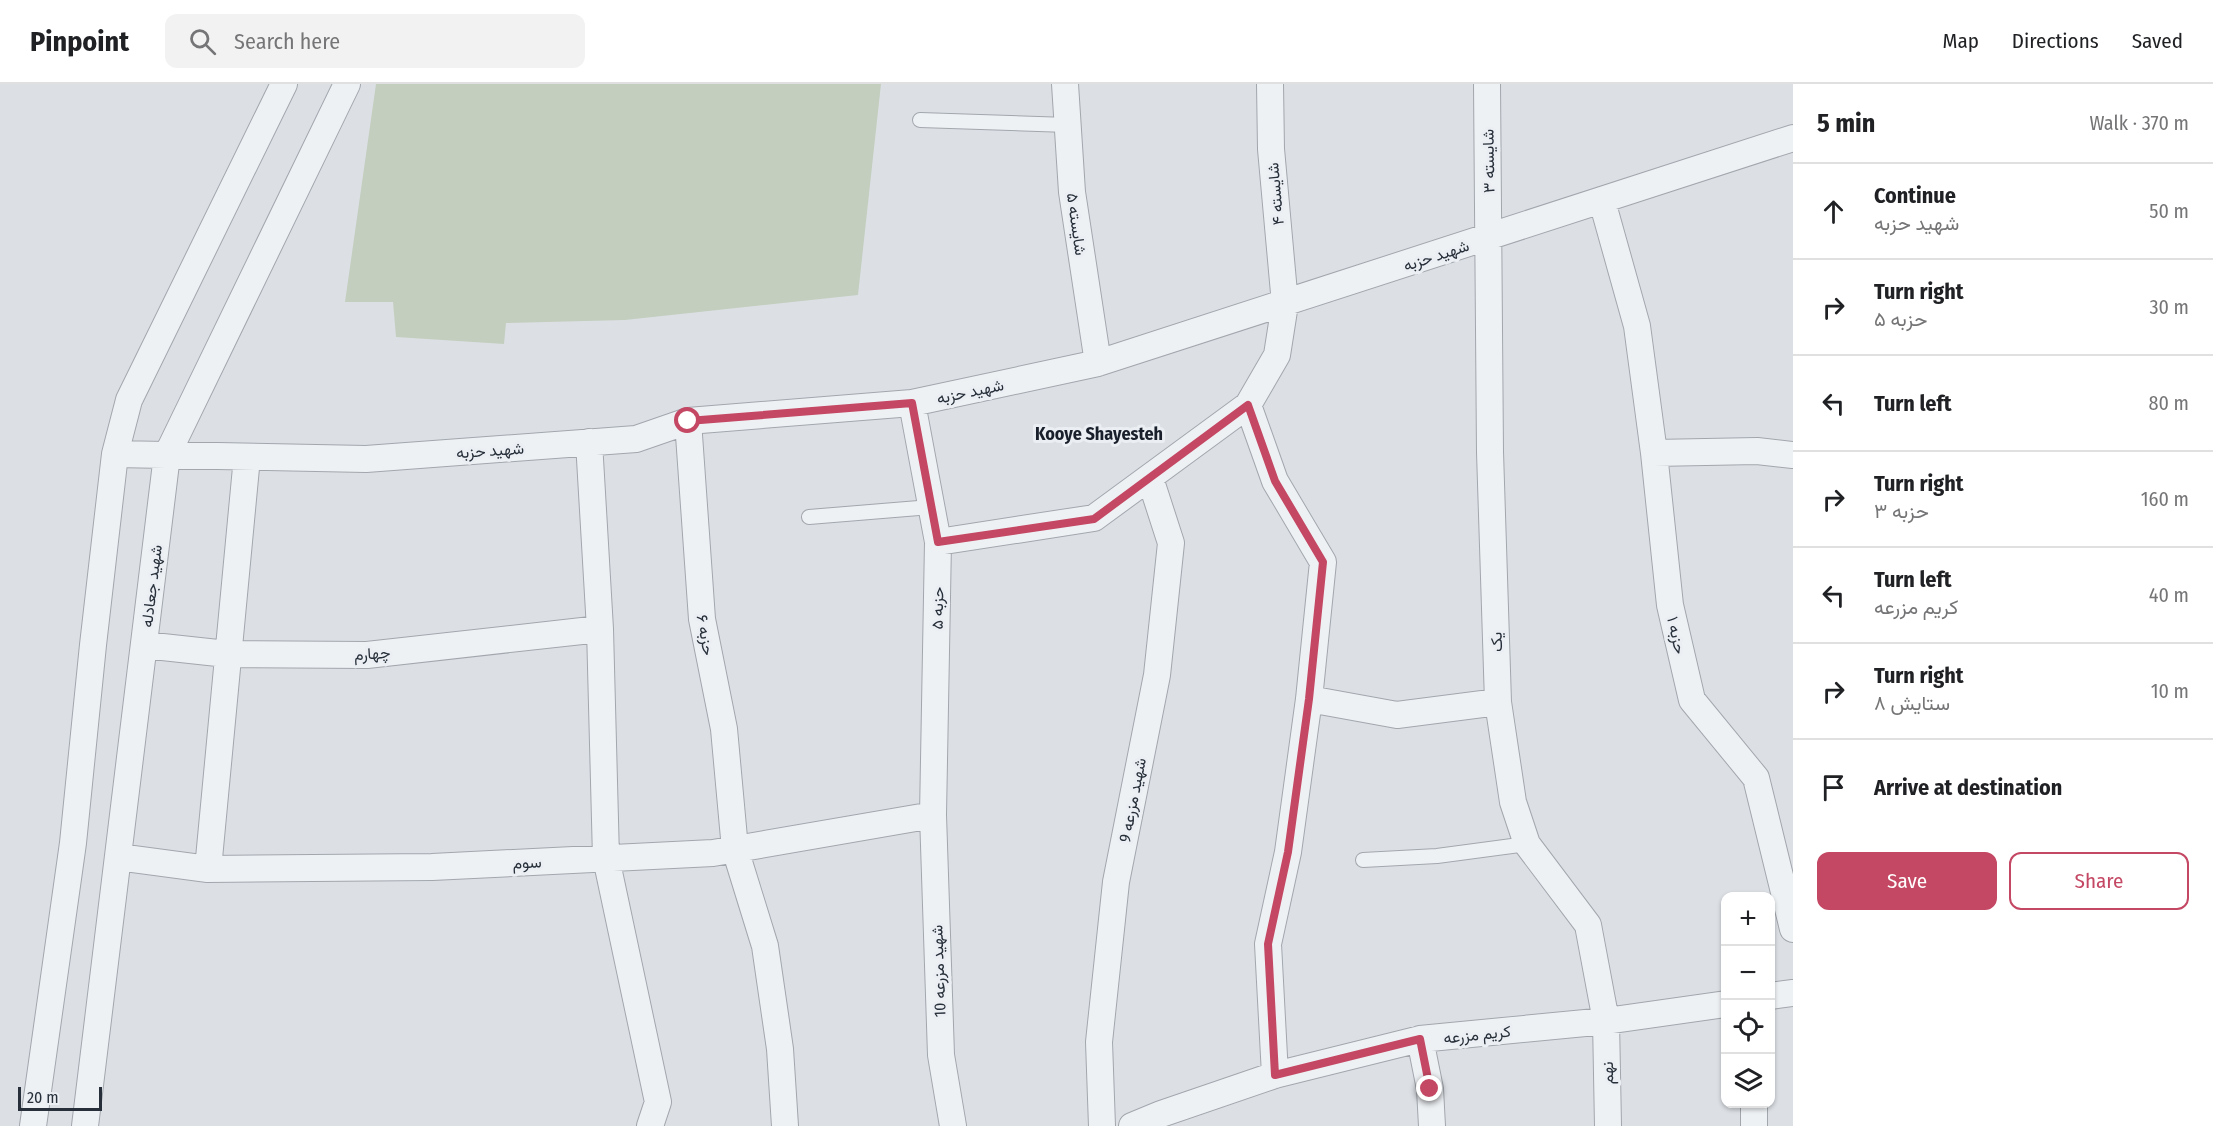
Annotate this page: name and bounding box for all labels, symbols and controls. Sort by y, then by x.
search box [165,14,585,68]
text: Pinpoint [30,25,129,58]
icon: search [186,25,219,58]
text: Search here [234,28,340,55]
text: Map [1942,28,1979,54]
text: Directions [2012,28,2099,54]
text: Saved [2132,28,2183,54]
text: 5 min [1817,108,1875,139]
text: Walk · 370 m [2089,111,2189,135]
street label: شایسته ۳ [1478,129,1499,193]
street label: شایسته ۴ [1263,162,1288,226]
text: Continue [1874,182,1956,209]
street label: شایسته ۵ [1063,192,1090,257]
icon: ahead [1817,195,1850,228]
text: 50 m [2149,199,2189,223]
text: شهید حزبه [1874,211,1959,235]
street label: شهید حزبه [1401,236,1472,276]
text: Turn right [1874,278,1963,305]
icon: right [1817,291,1850,324]
text: 30 m [2149,295,2189,319]
text: حزبه ۵ [1874,307,1927,331]
street label: شهید حزبه [935,375,1006,409]
icon: left [1817,387,1850,420]
text: Turn left [1874,390,1952,417]
text: 80 m [2149,391,2189,415]
route start [674,407,700,433]
district label: Kooye Shayesteh [1035,423,1163,445]
street label: شهید حزبه [455,439,525,463]
text: Turn right [1874,470,1963,497]
icon: right [1817,483,1850,516]
text: 160 m [2141,487,2189,511]
text: حزبه ۳ [1874,499,1929,523]
street label: شهید جعادله [137,544,167,629]
text: Turn left [1874,566,1952,593]
icon: left [1817,579,1850,612]
text: 40 m [2149,583,2189,607]
street label: حزبه ۵ [928,586,948,630]
text: کریم مزرعه [1874,595,1958,619]
street label: حزبه ۶ [692,613,718,657]
street label: حزبه ۱ [1662,615,1690,656]
street label: یک [1487,632,1506,652]
street label: چهارم [353,643,391,666]
text: Turn right [1874,662,1963,689]
icon: right [1817,675,1850,708]
text: 10 m [2151,679,2189,703]
text: ستایش ۸ [1874,691,1950,715]
street label: شهید مزرعه 9 [1115,756,1151,844]
icon: arrive [1817,771,1850,804]
text: Arrive at destination [1874,774,2062,801]
street label: سوم [512,852,542,874]
button: Save [1817,852,1997,910]
button: Share [2009,852,2189,910]
map controls [1721,892,1775,1108]
button: + [1721,892,1775,946]
street label: شهید مزرعه 10 [927,924,951,1017]
button: − [1721,946,1775,1000]
button: locate [1721,1000,1775,1054]
street label: کریم مزرعه [1442,1022,1512,1048]
button: layers [1721,1054,1775,1108]
street label: نهم [1598,1061,1618,1084]
route end [1416,1075,1442,1101]
scale bar [18,1084,102,1112]
text: 20 m [27,1088,58,1107]

